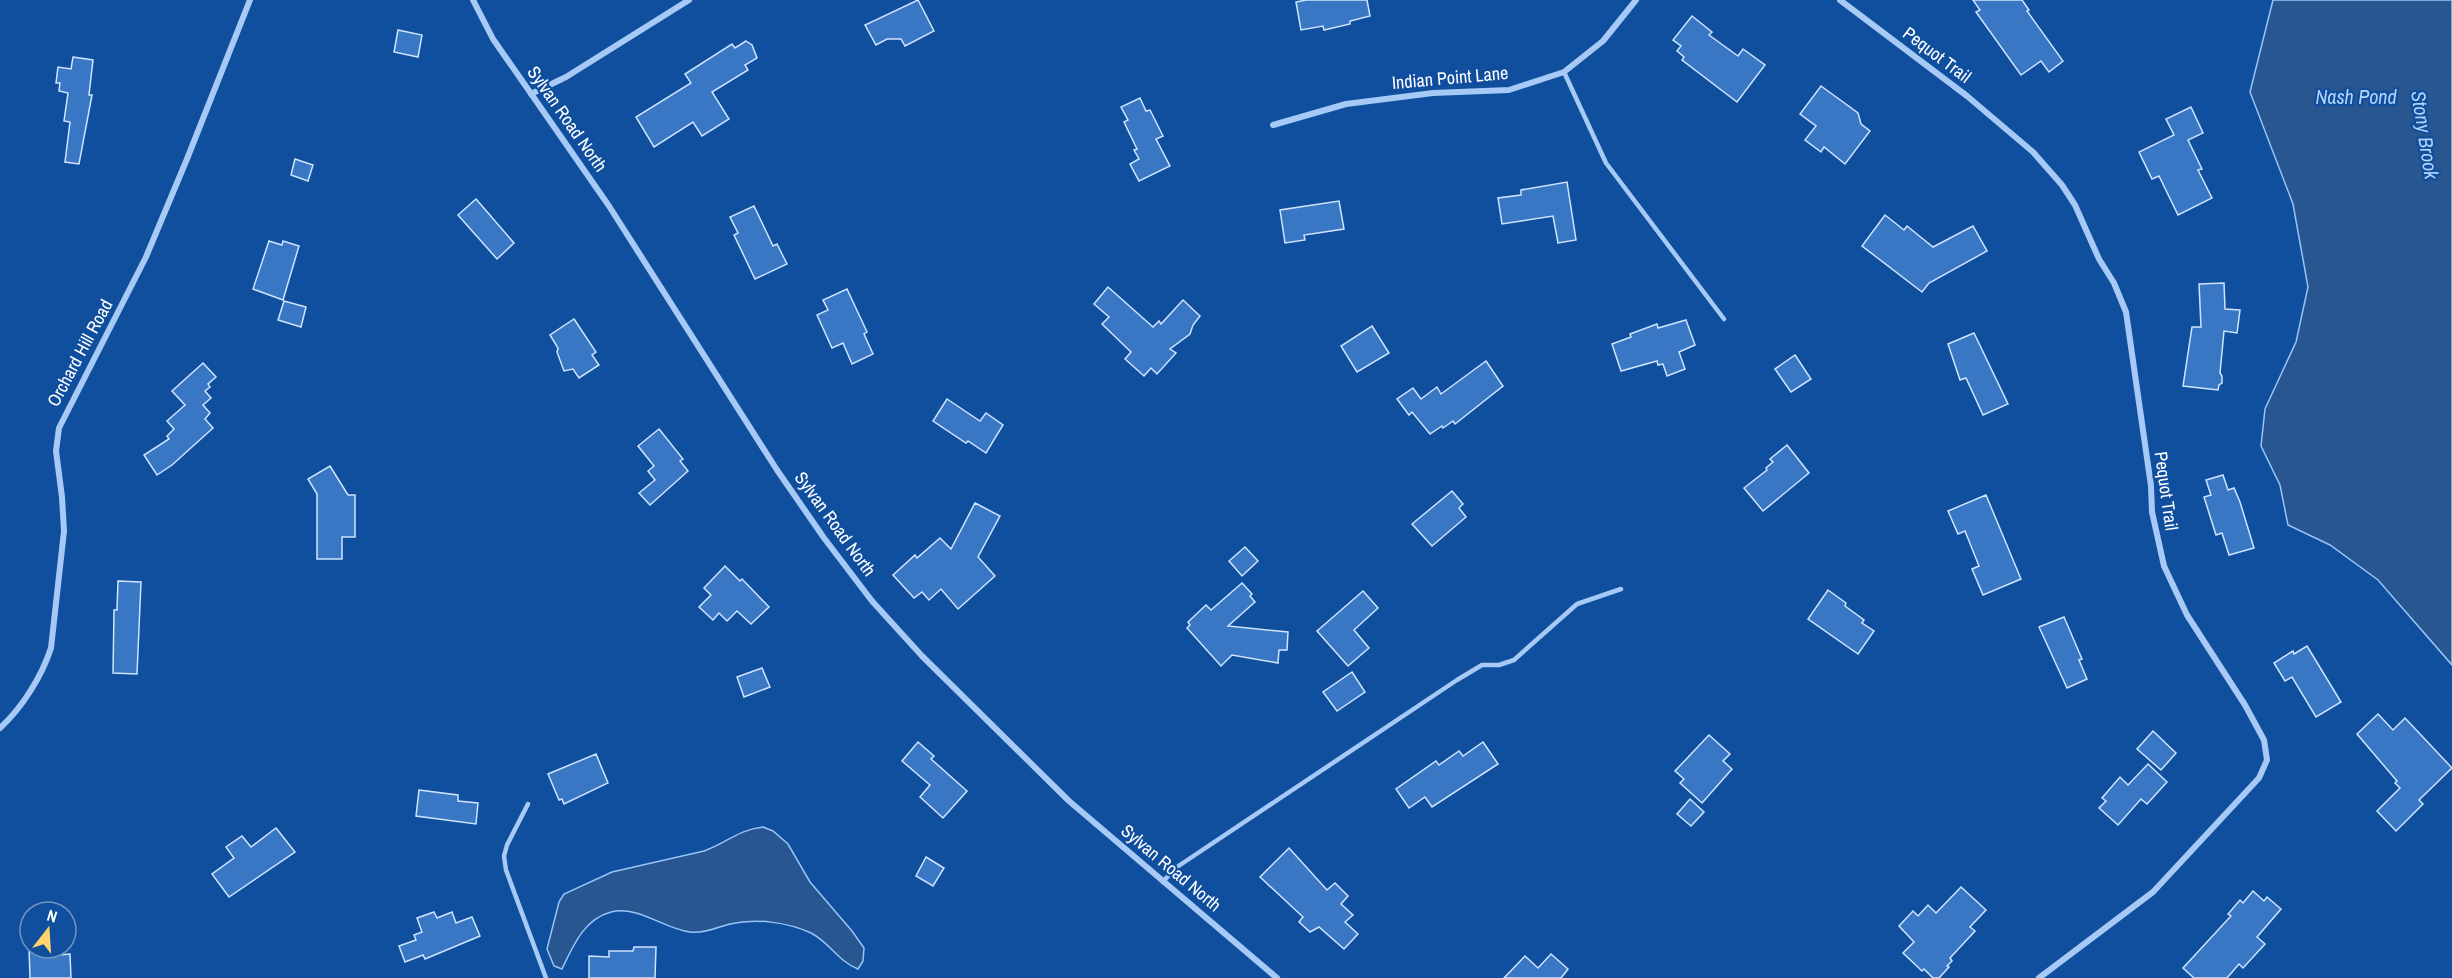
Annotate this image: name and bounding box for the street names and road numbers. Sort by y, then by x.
street label: Pequot Trail [1898,21,1977,89]
street label: Indian Point Lane [1391,60,1509,95]
street label: Sylvan Road North [522,61,613,177]
street label: Orchard Hill Road [41,295,118,411]
street label: Pequot Trail [2149,450,2184,532]
street label: Sylvan Road North [789,466,882,581]
street label: Sylvan Road North [1116,818,1227,917]

